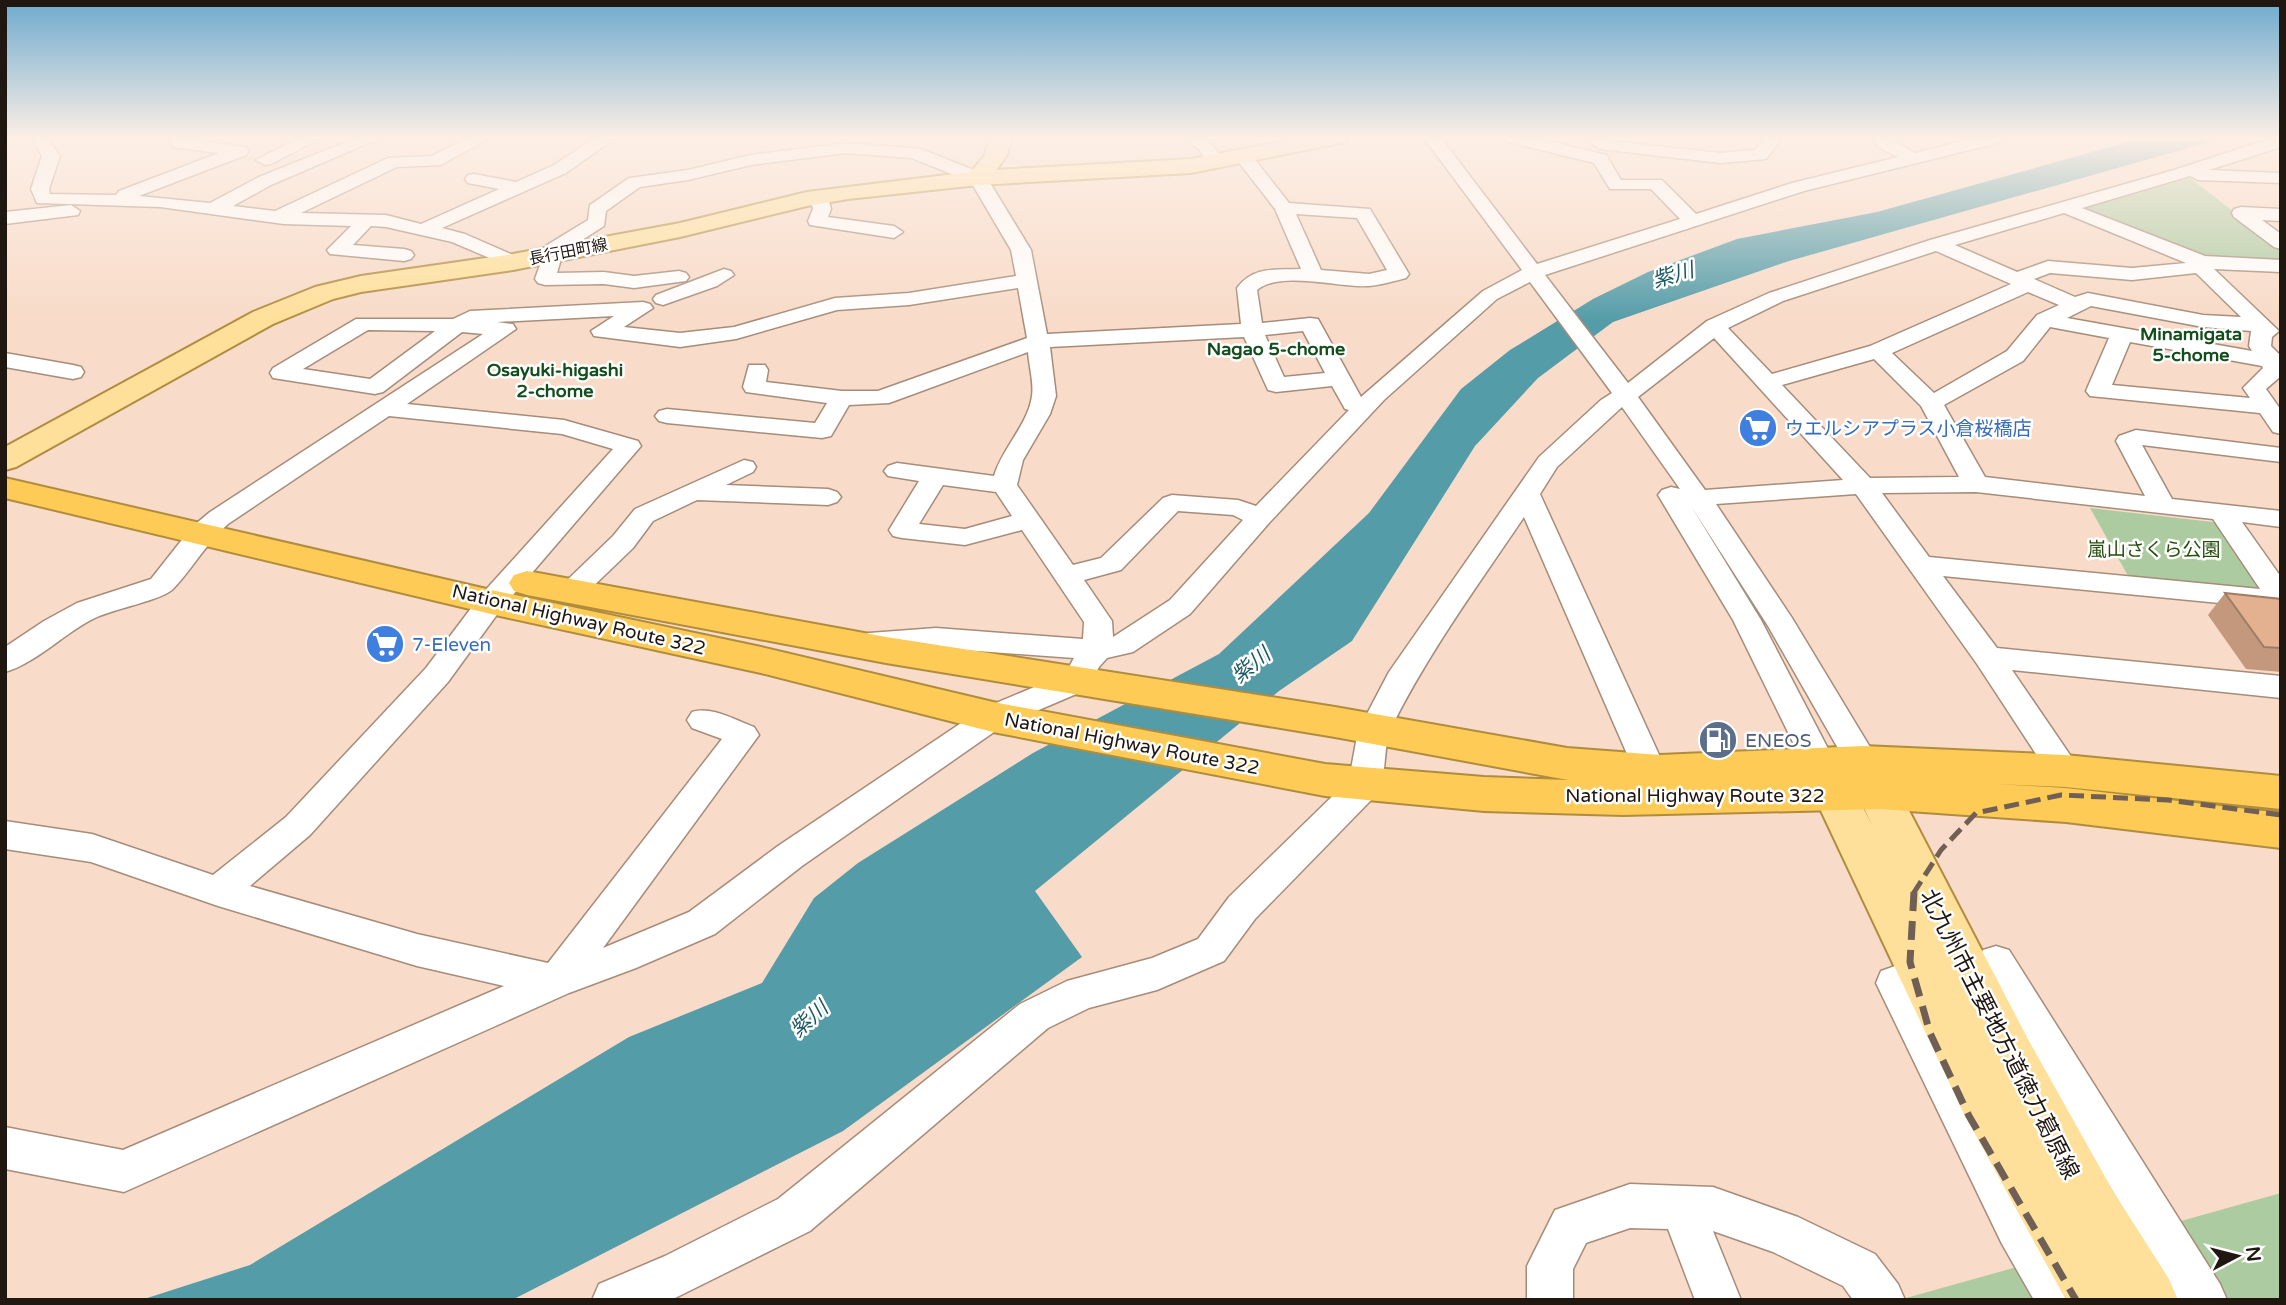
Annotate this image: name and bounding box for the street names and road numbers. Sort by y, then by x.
street label: 長行田町線 [527,235,609,269]
street label: National Highway Route 322 [450,580,708,660]
street label: National Highway Route 322 [1002,708,1261,780]
street label: National Highway Route 322 [1565,785,1825,807]
street label: 北九州市主要地方道徳力葛原線 [1914,885,2085,1184]

